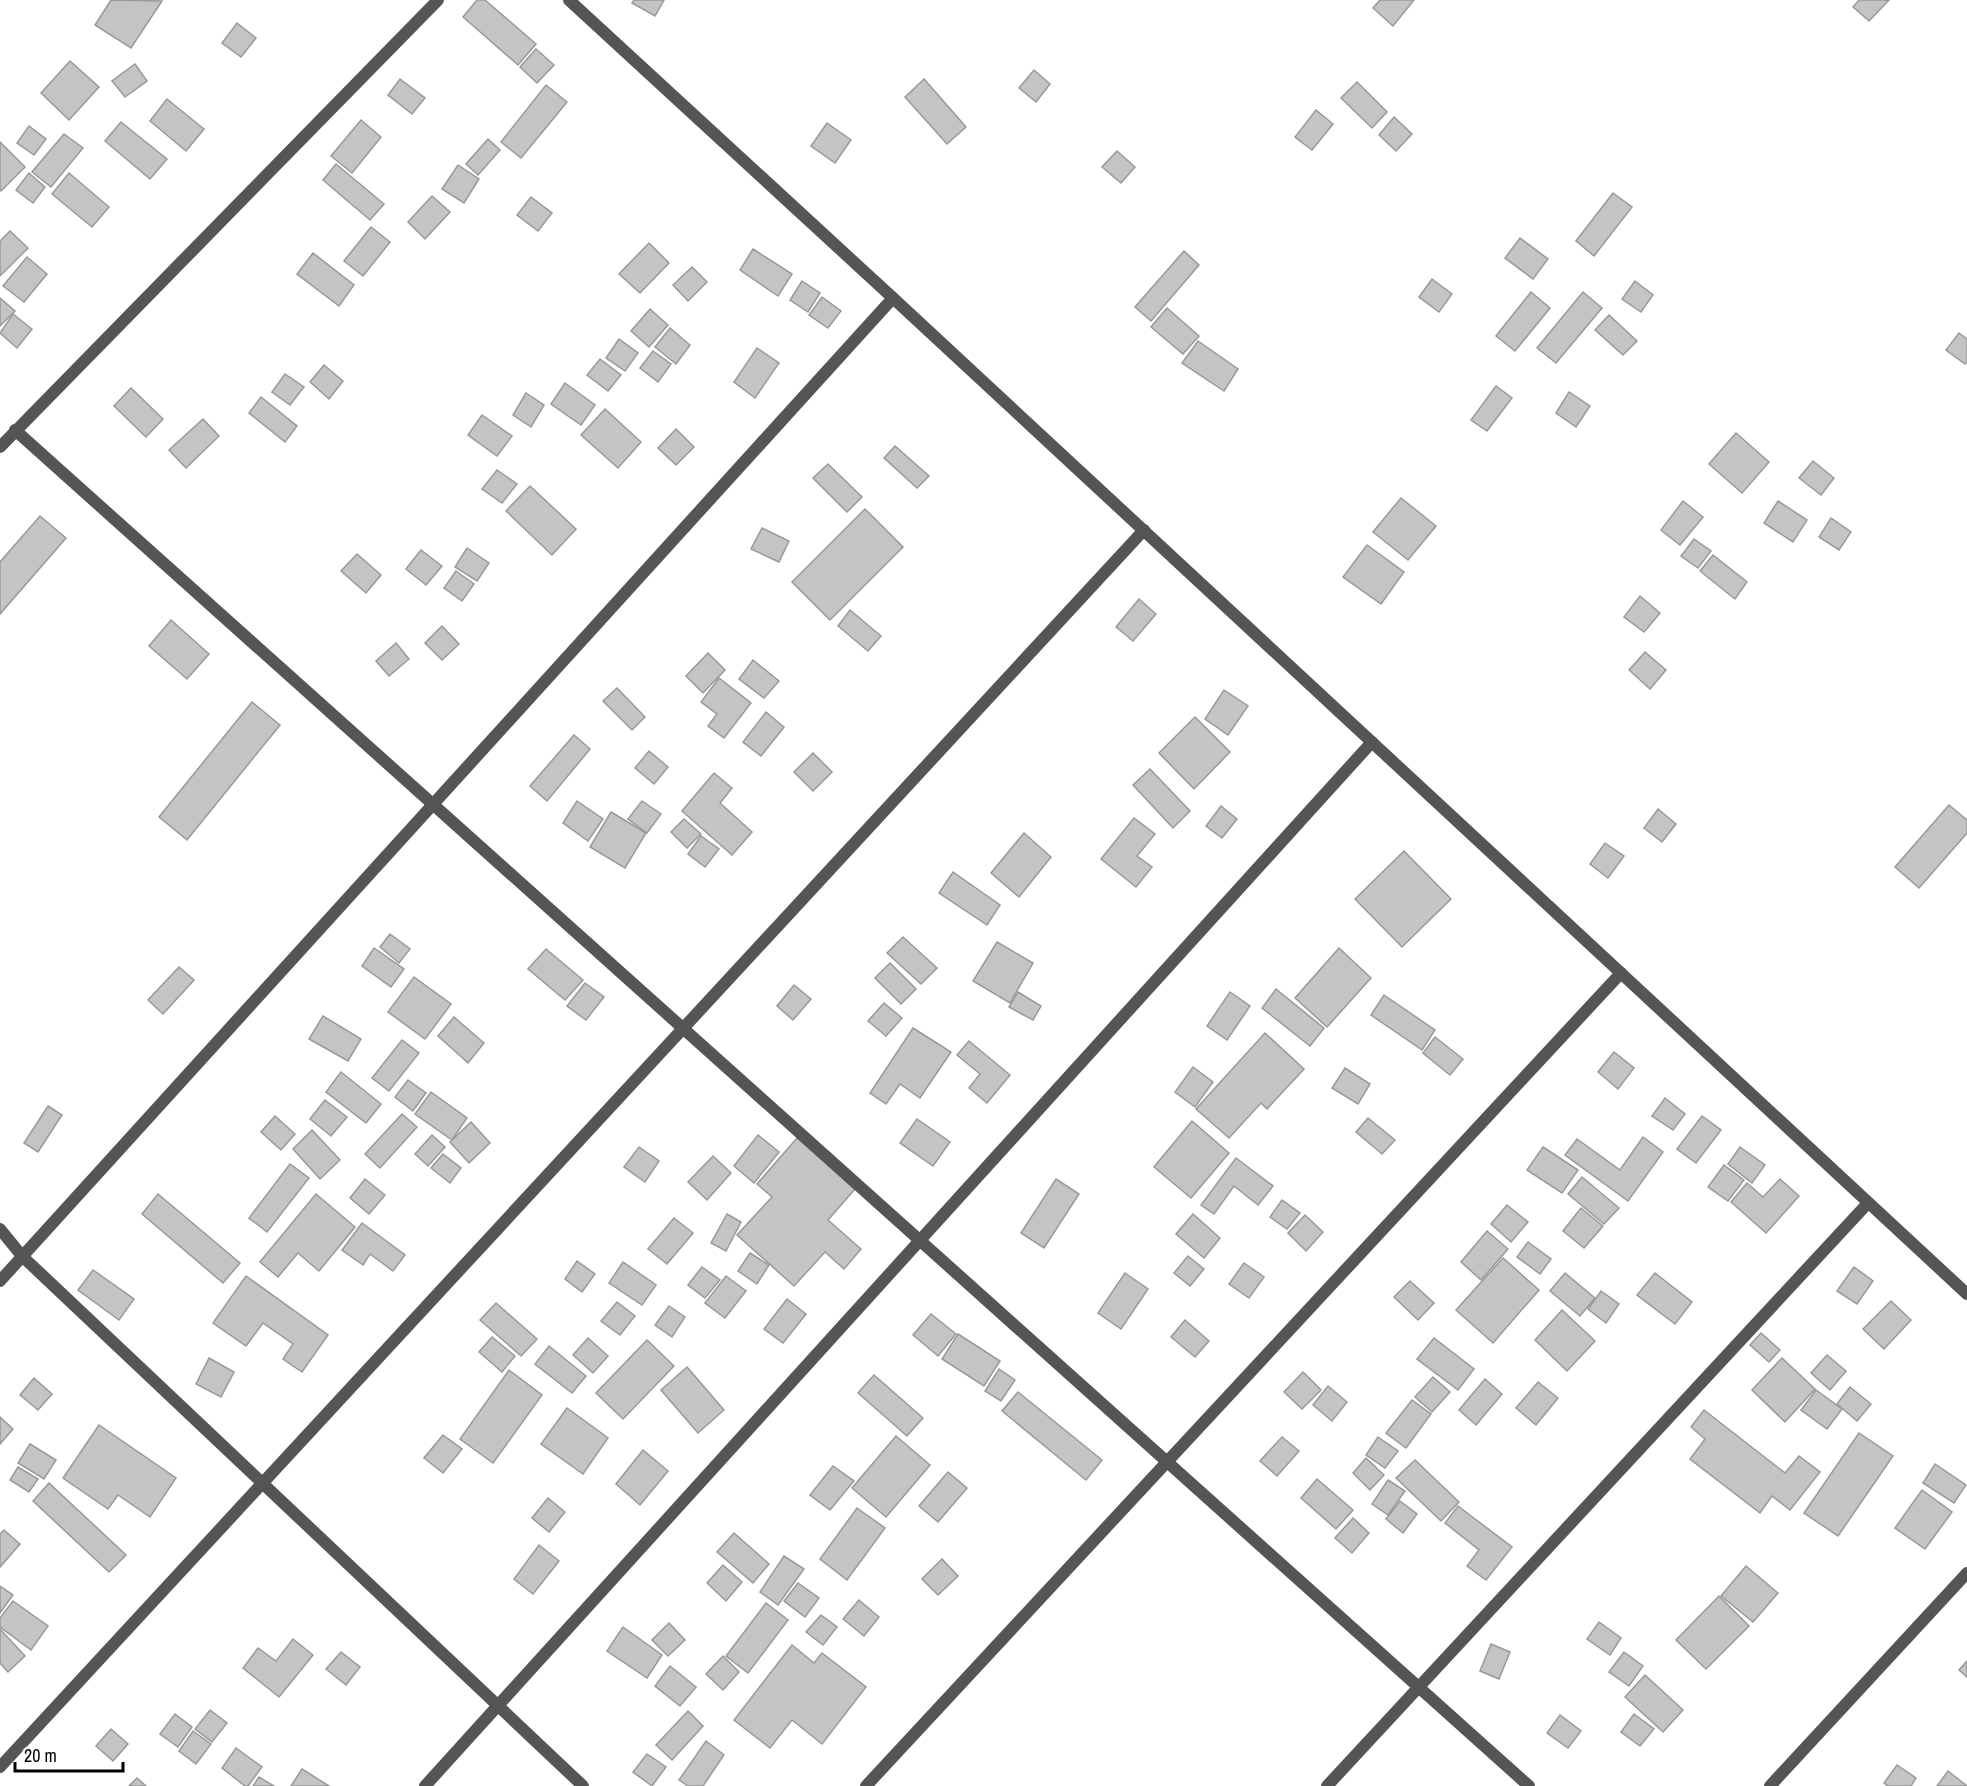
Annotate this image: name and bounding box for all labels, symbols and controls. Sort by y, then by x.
scale bar [15,1735,123,1773]
text: 20 m [24,1743,57,1768]

